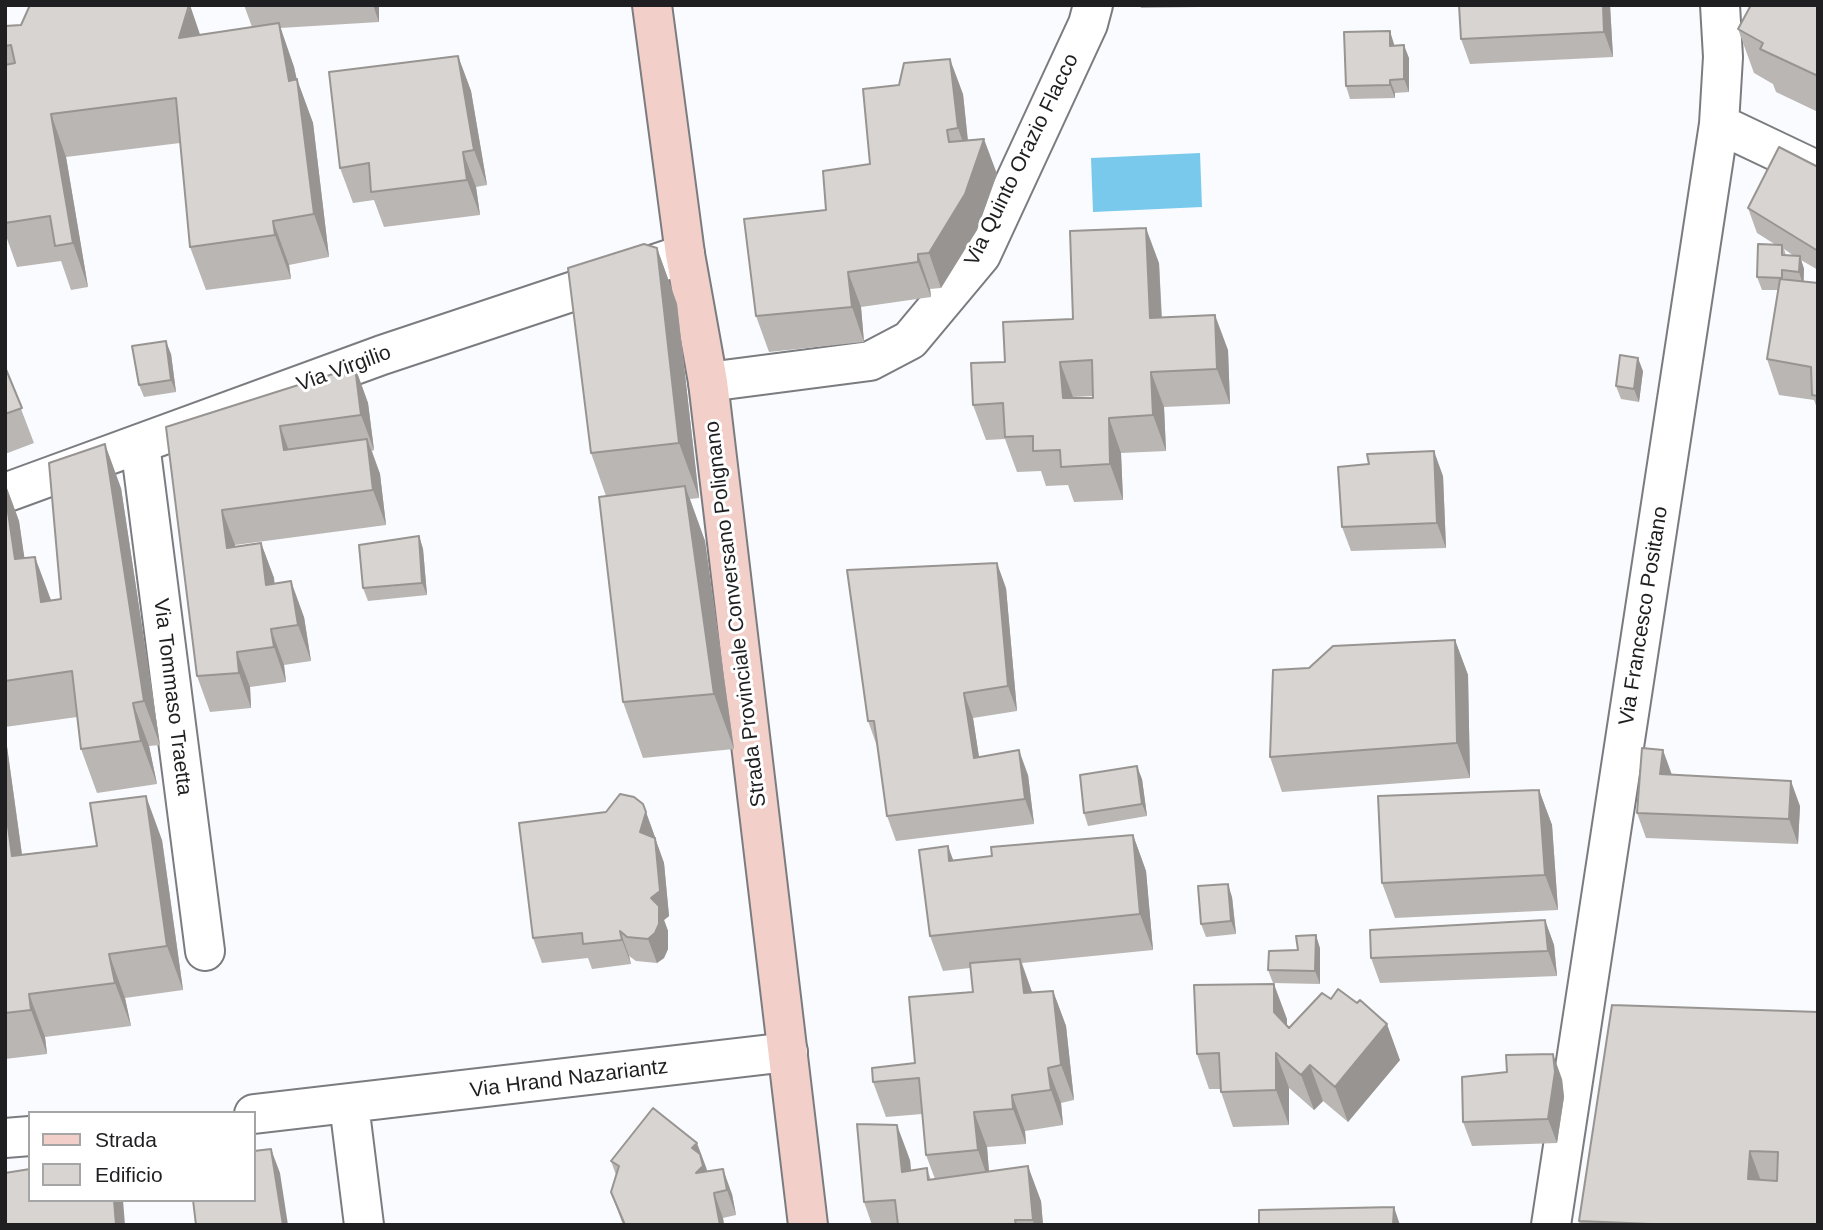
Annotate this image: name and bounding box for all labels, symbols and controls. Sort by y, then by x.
street label: Via Quinto Orazio Flacco [960,50,1084,270]
street label: Via Virgilio [293,340,395,398]
street label: Strada Provinciale Conversano Polignano [700,420,772,808]
street label: Via Francesco Positano [1614,505,1674,727]
street label: Via Tommaso Traetta [147,597,197,797]
street label: Via Hrand Nazariantz [469,1054,669,1104]
legend [28,1111,256,1202]
text: Strada [95,1128,157,1151]
text: Edificio [95,1163,163,1186]

